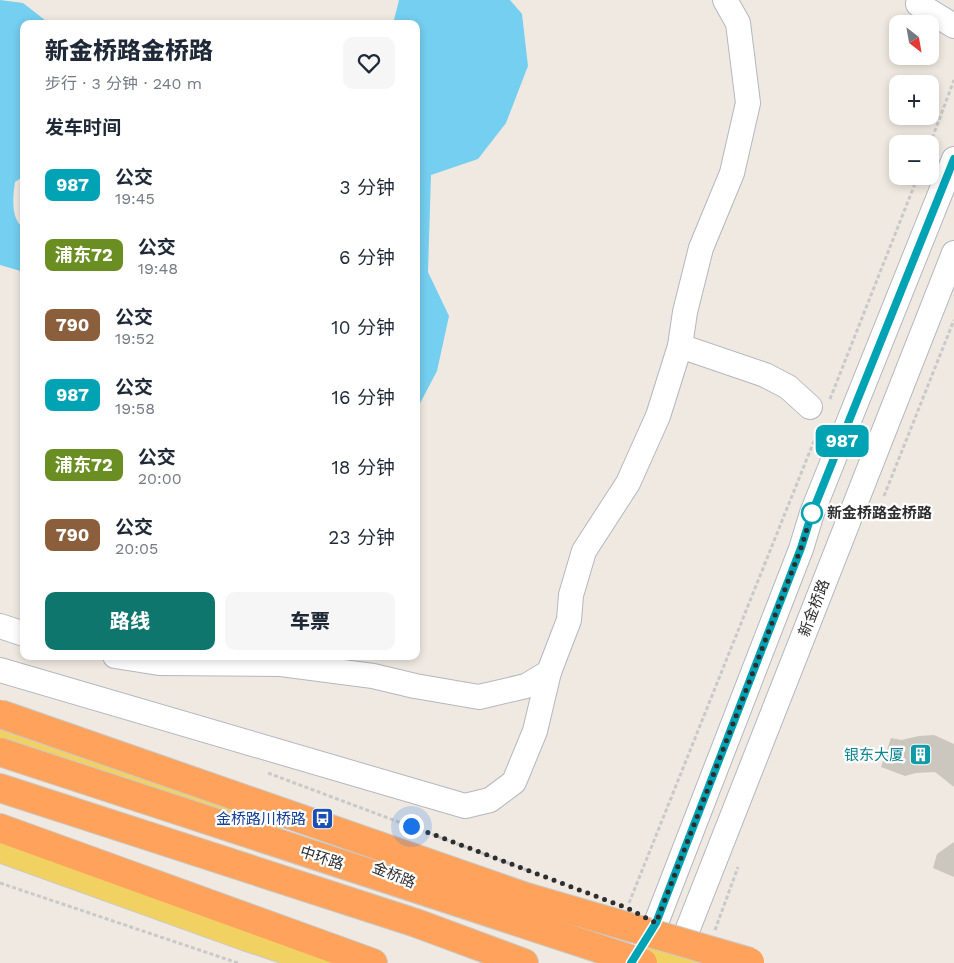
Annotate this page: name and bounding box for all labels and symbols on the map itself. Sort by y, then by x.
north arrow [889,15,939,65]
line badge: 987 [813,425,871,457]
marker: 新金桥路金桥路 [801,502,823,524]
place label: 新金桥路金桥路 [827,504,932,522]
street label: 新金桥路 [795,577,833,639]
building icon: 银东大厦 [908,743,932,767]
place label: 银东大厦 [844,746,904,764]
bus stop icon: 金桥路川桥路 [310,807,334,831]
place label: 金桥路川桥路 [216,810,306,828]
your location [399,814,424,839]
street label: 中环路 [298,842,346,874]
street label: 金桥路 [370,858,418,892]

